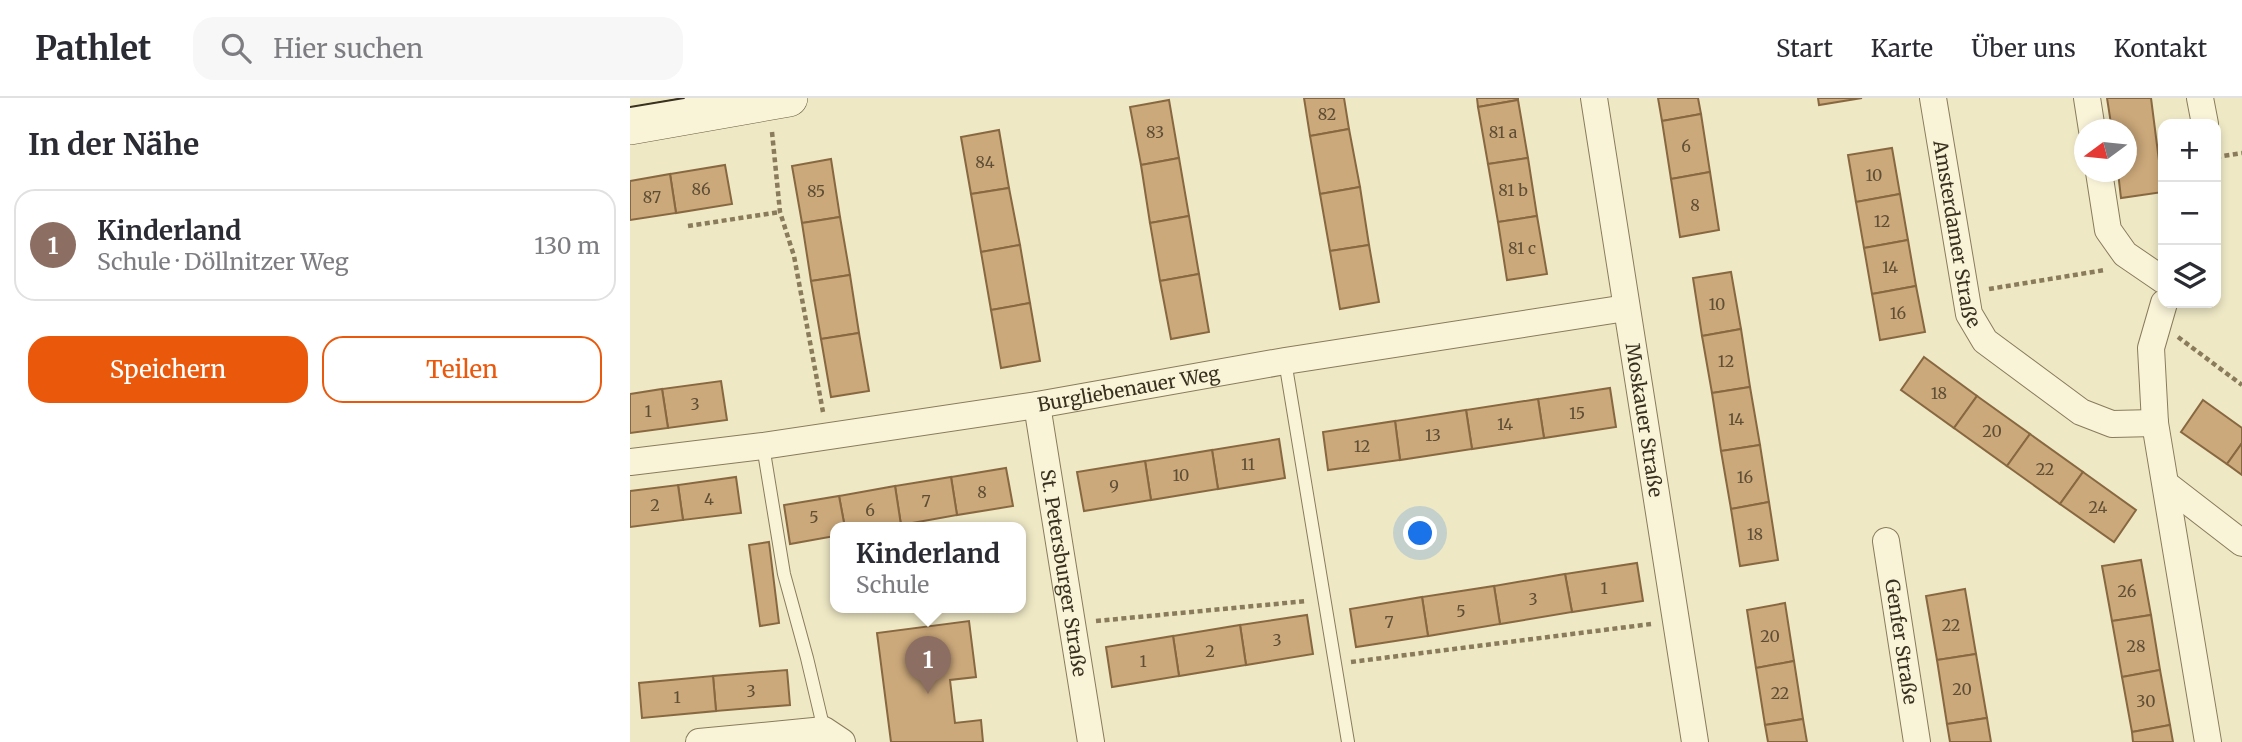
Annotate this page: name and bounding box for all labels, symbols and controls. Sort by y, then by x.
search box [193,17,683,80]
text: Pathlet [35,28,151,69]
icon: search [217,29,255,67]
text: Hier suchen [273,32,423,65]
text: Start [1776,33,1833,64]
text: Karte [1871,33,1933,64]
text: Über uns [1971,33,2076,64]
text: Kontakt [2114,33,2207,64]
house number: 82 [1318,104,1336,124]
north arrow [2074,119,2137,182]
map controls [2158,119,2221,308]
button: + [2158,119,2221,182]
house number: 83 [1146,122,1164,142]
house number: 81 a [1489,122,1518,142]
text: In der Nähe [28,125,199,163]
house number: 6 [1681,136,1691,156]
street label: Amsterdamer Straße [1928,137,1987,332]
house number: 84 [975,152,995,172]
house number: 10 [1866,165,1882,185]
house number: 86 [691,179,711,199]
house number: 81 b [1498,180,1528,200]
house number: 85 [807,181,825,201]
button: − [2158,182,2221,245]
house number: 87 [643,187,661,207]
house number: 8 [1690,195,1700,215]
house number: 12 [1874,211,1890,231]
text: Kinderland [97,214,241,247]
text: 1 [48,231,58,260]
text: 130 m [534,231,600,260]
house number: 81 c [1508,238,1536,258]
button: layers [2158,245,2221,308]
text: Schule · Döllnitzer Weg [97,247,349,276]
house number: 14 [1882,257,1898,277]
house number: 10 [1709,294,1725,314]
house number: 16 [1890,303,1906,323]
button: Speichern [28,336,308,403]
button: Teilen [322,336,602,403]
street label: Moskauer Straße [1621,341,1668,499]
house number: 12 [1718,351,1734,371]
street label: Burgliebenauer Weg [1036,361,1222,417]
house number: 18 [1931,383,1947,403]
house number: 3 [690,394,700,414]
house number: 1 [644,401,652,421]
house number: 15 [1569,403,1585,423]
house number: 14 [1728,409,1744,429]
house number: 14 [1497,414,1513,434]
house number: 20 [1982,421,2002,441]
house number: 13 [1425,425,1441,445]
house number: 12 [1354,436,1370,456]
house number: 11 [1241,454,1255,474]
house number: 22 [2036,459,2054,479]
house number: 10 [1173,465,1189,485]
street label: St. Petersburger Straße [1035,467,1092,678]
house number: 16 [1737,467,1753,487]
house number: 9 [1109,476,1119,496]
house number: 8 [977,482,987,502]
house number: 4 [704,489,714,509]
house number: 7 [921,491,931,511]
house number: 2 [650,495,660,515]
house number: 24 [2089,497,2108,517]
house number: 6 [865,500,875,520]
house number: 5 [809,507,819,527]
your location [1403,516,1437,550]
popup [830,522,1026,613]
house number: 18 [1747,524,1763,544]
text: Kinderland [856,537,1000,570]
text: Schule [856,570,929,599]
street label: Genfer Straße [1880,577,1923,706]
house number: 1 [1600,578,1608,598]
house number: 26 [2118,581,2137,601]
house number: 3 [1528,589,1538,609]
house number: 5 [1456,601,1466,621]
house number: 7 [1384,612,1394,632]
house number: 22 [1942,615,1960,635]
house number: 20 [1760,626,1780,646]
house number: 3 [1272,630,1282,650]
pin: 1 [905,636,951,694]
house number: 28 [2127,636,2145,656]
house number: 2 [1205,641,1215,661]
house number: 1 [1139,651,1147,671]
house number: 20 [1952,679,1972,699]
house number: 3 [746,681,756,701]
house number: 22 [1771,683,1789,703]
house number: 1 [673,687,681,707]
house number: 30 [2136,691,2156,711]

